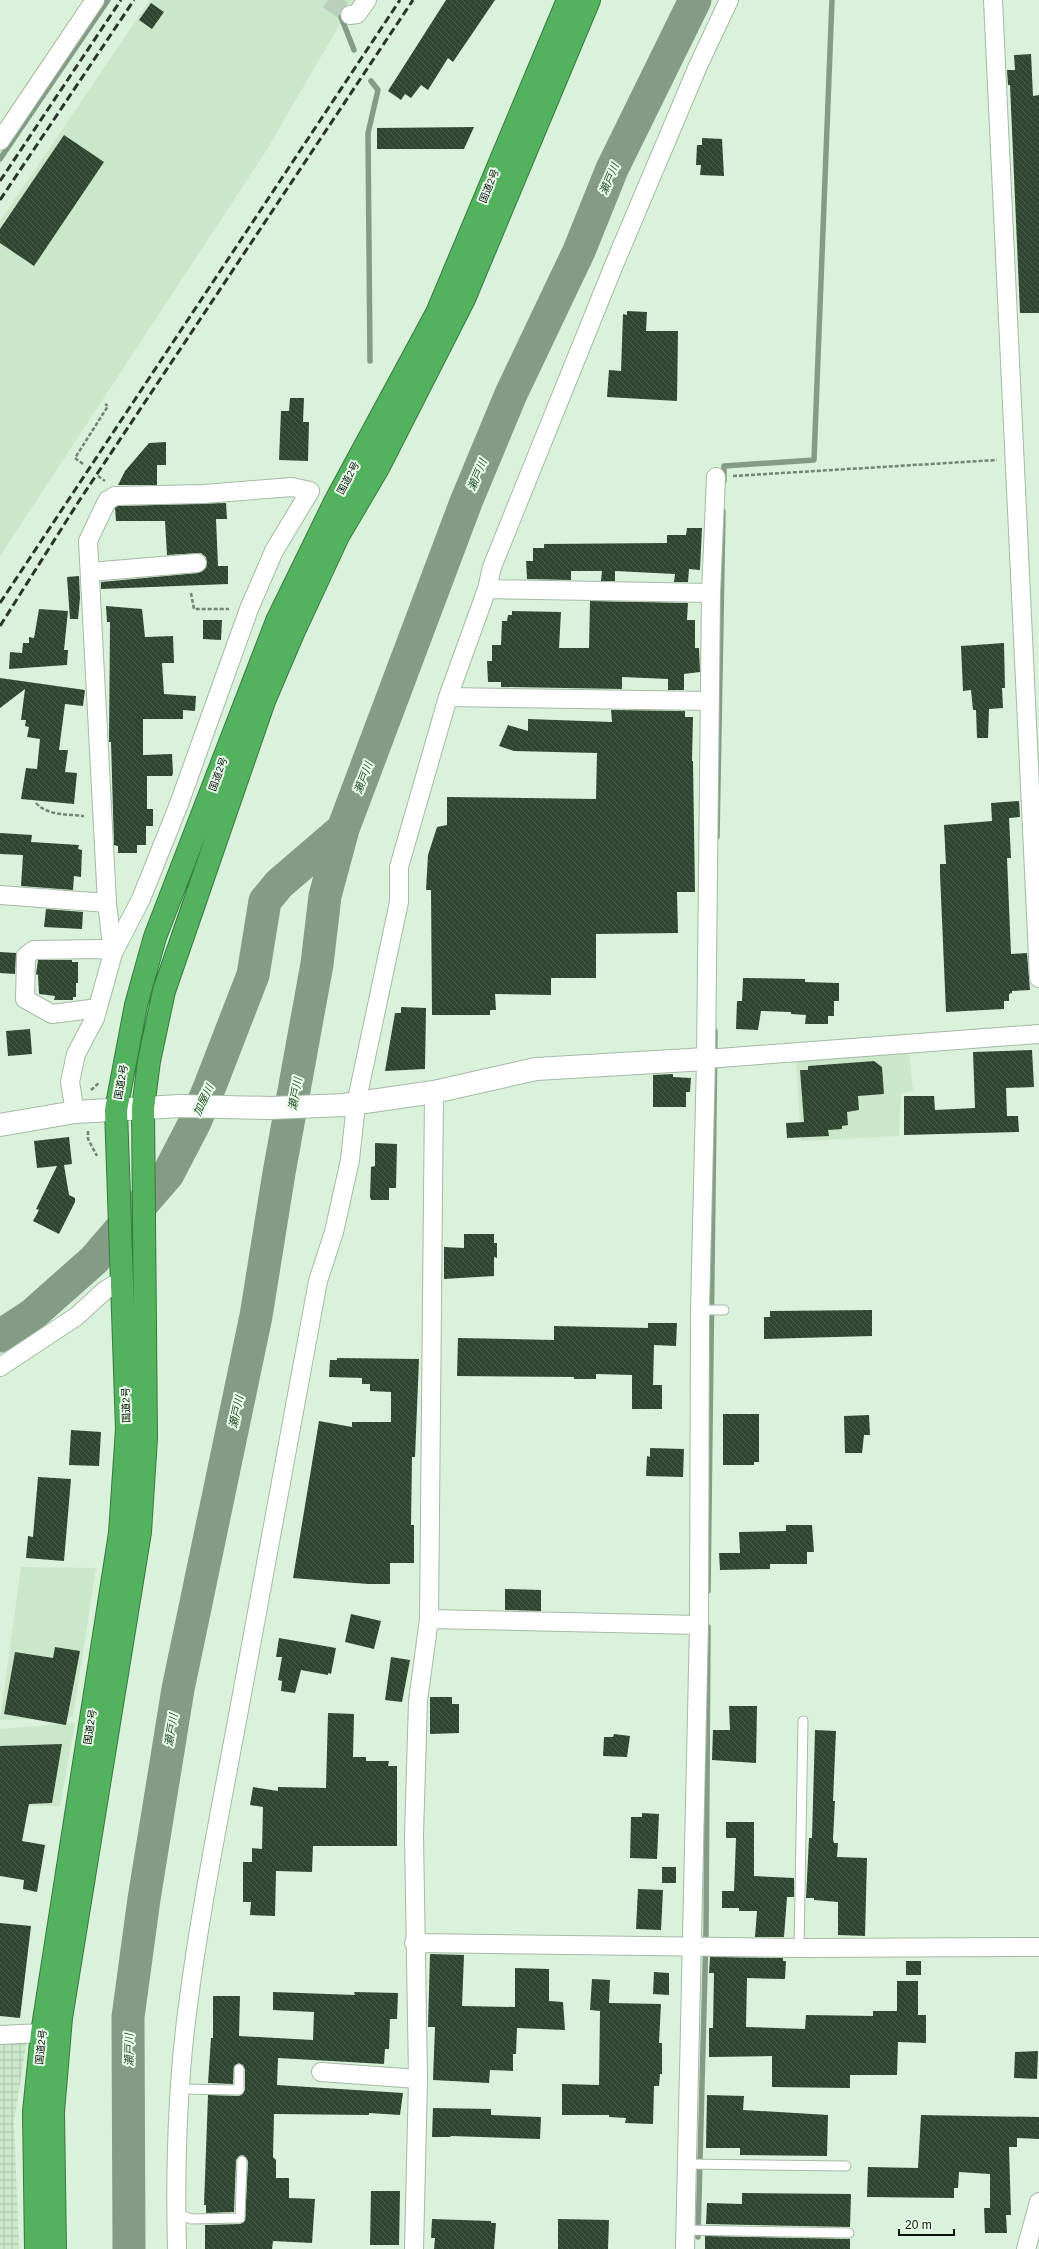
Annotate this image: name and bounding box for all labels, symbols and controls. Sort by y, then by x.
water label: 瀬戸川 [597,161,621,197]
street label: 国道2号 [477,167,501,205]
water label: 瀬戸川 [465,457,489,493]
street label: 国道2号 [335,460,361,496]
street label: 国道2号 [207,755,229,793]
water label: 瀬戸川 [352,760,375,796]
street label: 国道2号 [112,1064,130,1100]
water label: 瀬戸川 [286,1076,304,1111]
water label: 加屋川 [191,1082,216,1117]
street label: 国道2号 [120,1387,132,1423]
water label: 瀬戸川 [227,1394,246,1429]
street label: 国道2号 [82,1709,98,1745]
water label: 瀬戸川 [162,1712,180,1747]
street label: 国道2号 [34,2029,48,2065]
water label: 瀬戸川 [123,2033,135,2067]
scale bar [899,2211,954,2237]
text: 20 m [905,2218,932,2232]

